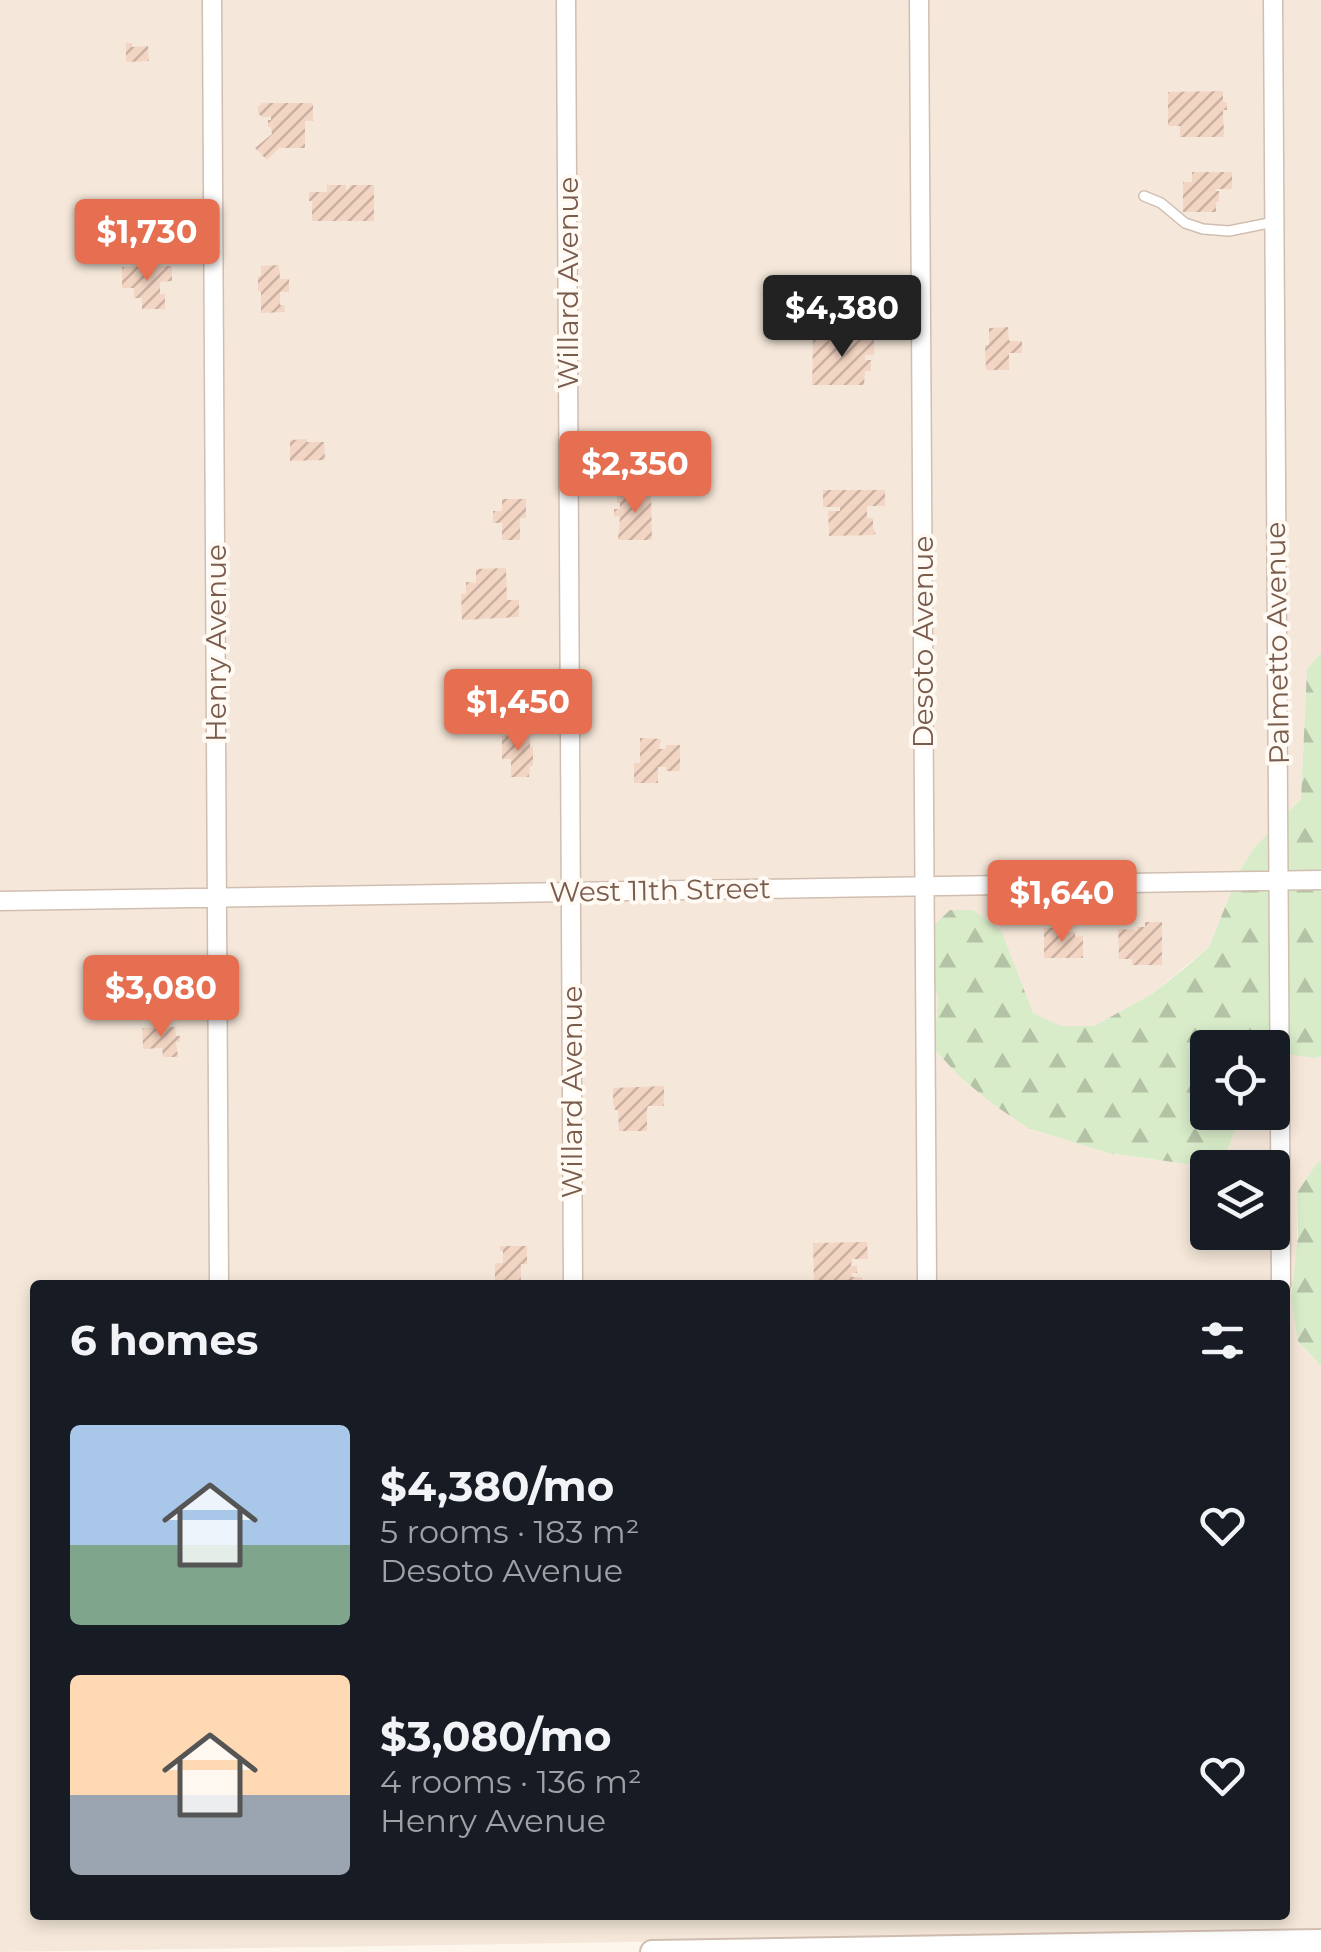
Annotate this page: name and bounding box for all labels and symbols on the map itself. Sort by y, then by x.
street label: Willard Avenue [551,177,585,389]
pin: $1,730 [66,199,228,284]
pin: $4,380 [761,275,923,360]
pin: $2,350 [554,431,716,516]
street label: Palmetto Avenue [1258,521,1296,765]
street label: Desoto Avenue [906,536,940,748]
street label: Henry Avenue [199,544,233,742]
pin: $1,450 [437,669,599,754]
pin: $1,640 [981,860,1143,945]
street label: West 11th Street [549,871,771,909]
pin: $3,080 [80,955,242,1040]
street label: Willard Avenue [555,986,589,1198]

